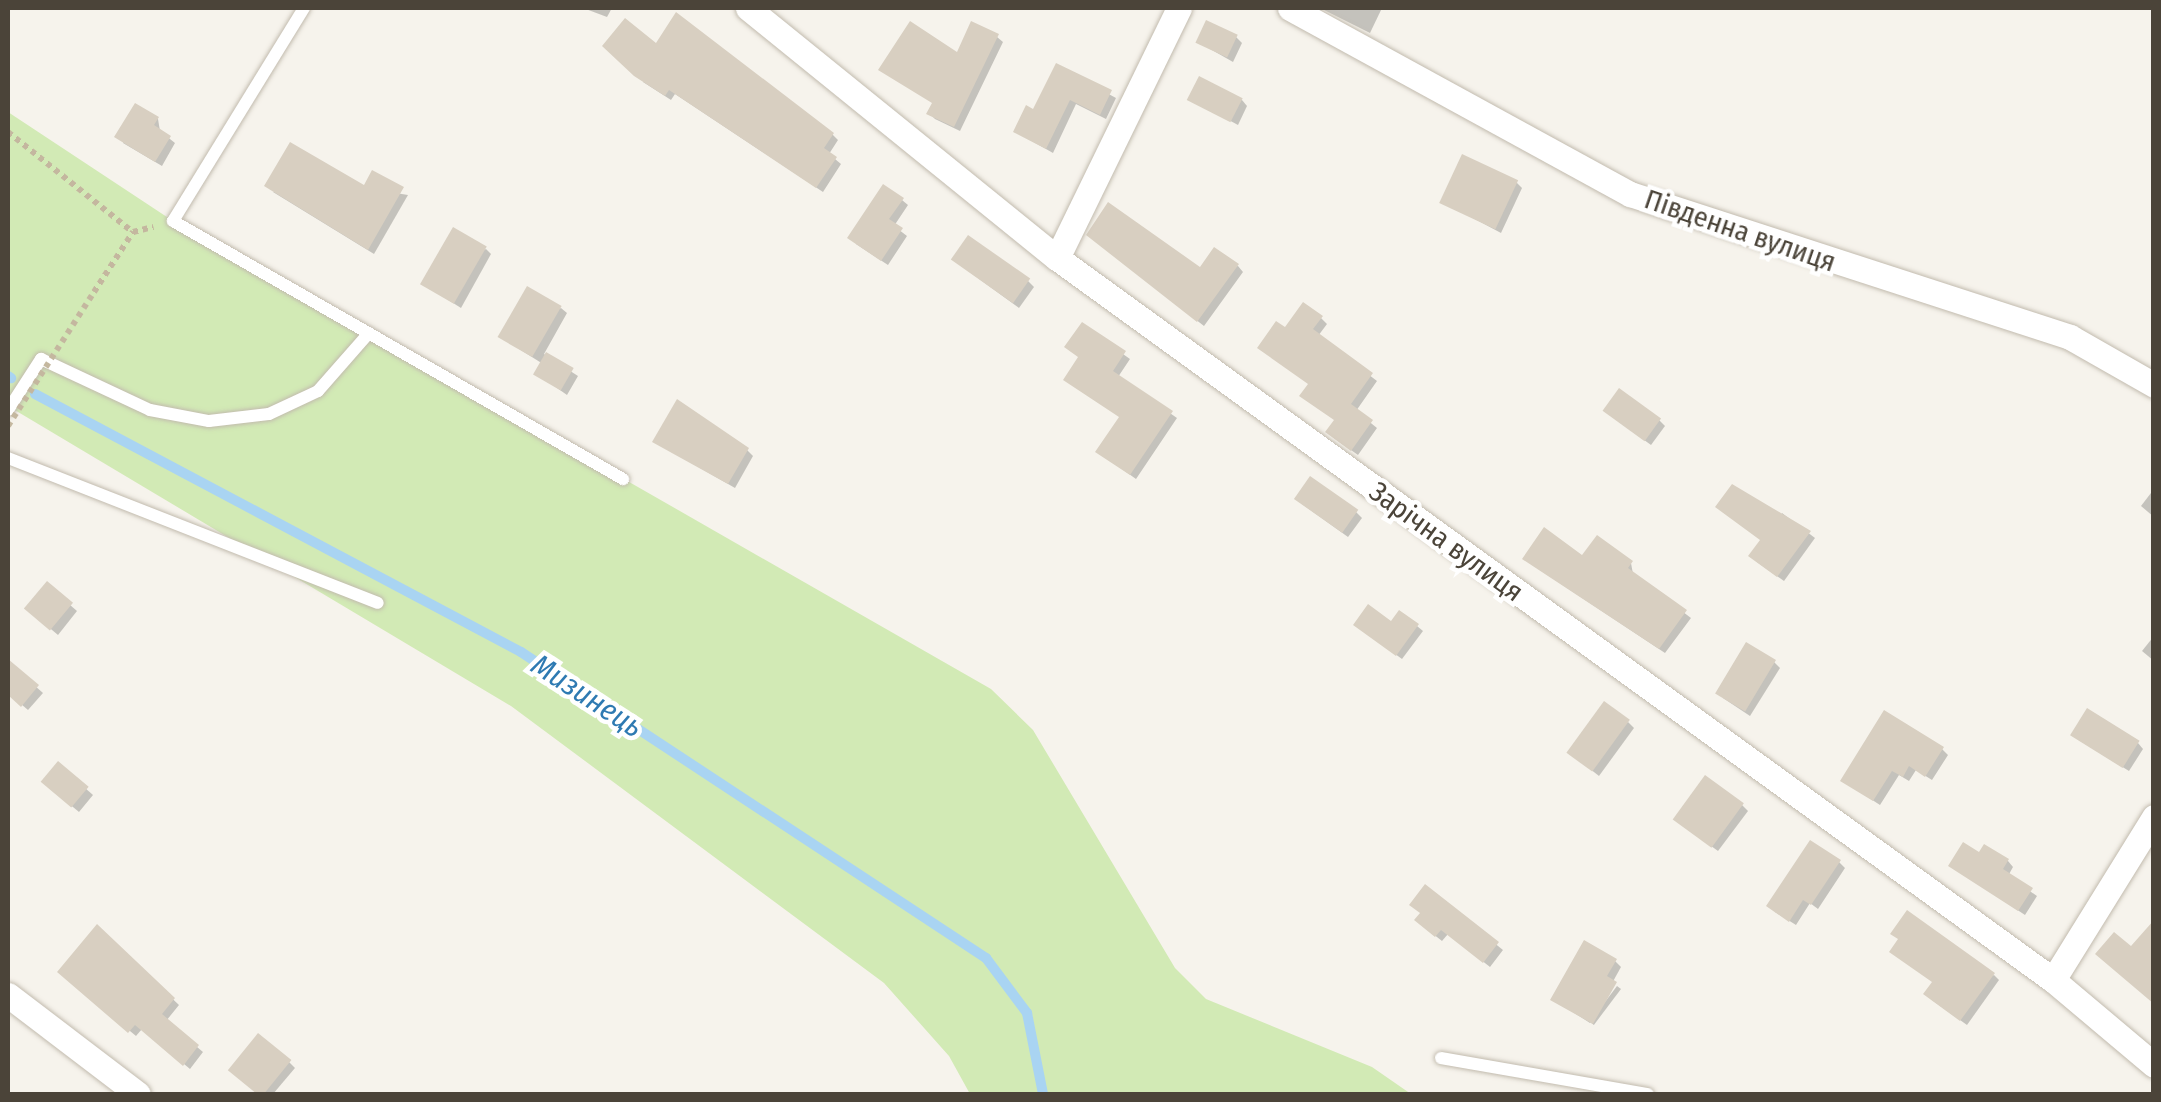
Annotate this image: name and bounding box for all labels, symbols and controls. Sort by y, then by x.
street label: Південна вулиця [1640,183,1840,279]
street label: Зарічна вулиця [1362,475,1530,609]
water label: Мизинець [525,647,649,745]

